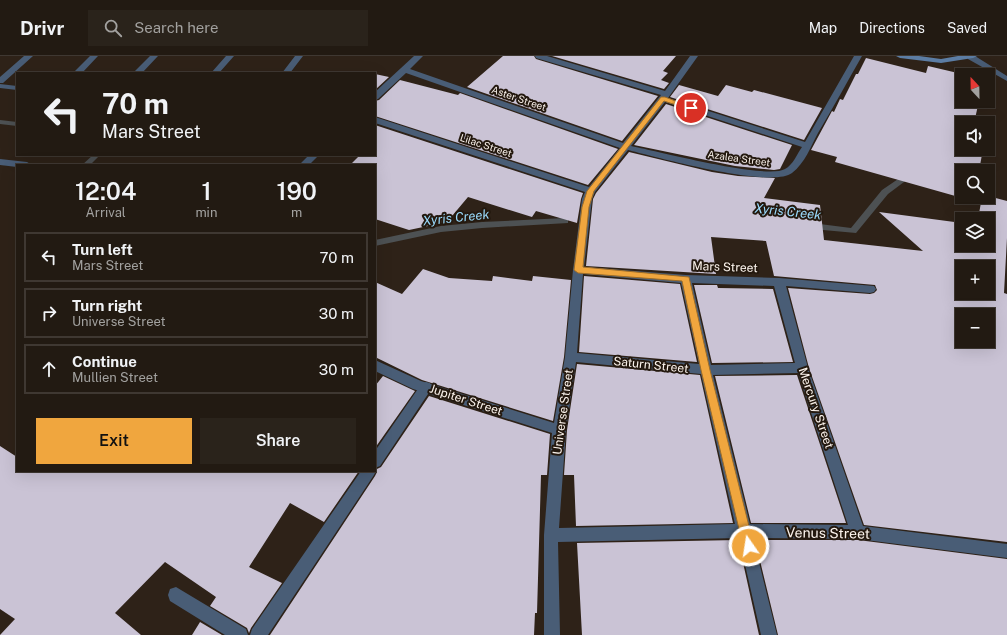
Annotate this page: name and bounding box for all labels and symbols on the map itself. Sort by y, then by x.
north arrow [955,68,995,108]
street label: Aster Street [490,83,548,113]
pin [674,91,708,125]
street label: Lilac Street [459,131,514,159]
street label: Azalea Street [707,148,771,168]
water label: Xyris Creek [754,201,822,222]
water label: Xyris Creek [422,207,490,228]
street label: Mars Street [692,259,758,275]
street label: Saturn Street [613,354,690,376]
street label: Mercury Street [796,366,837,451]
street label: Universe Street [550,368,576,456]
street label: Jupiter Street [428,382,505,418]
street label: Venus Street [786,524,870,542]
position arrow [728,525,770,567]

